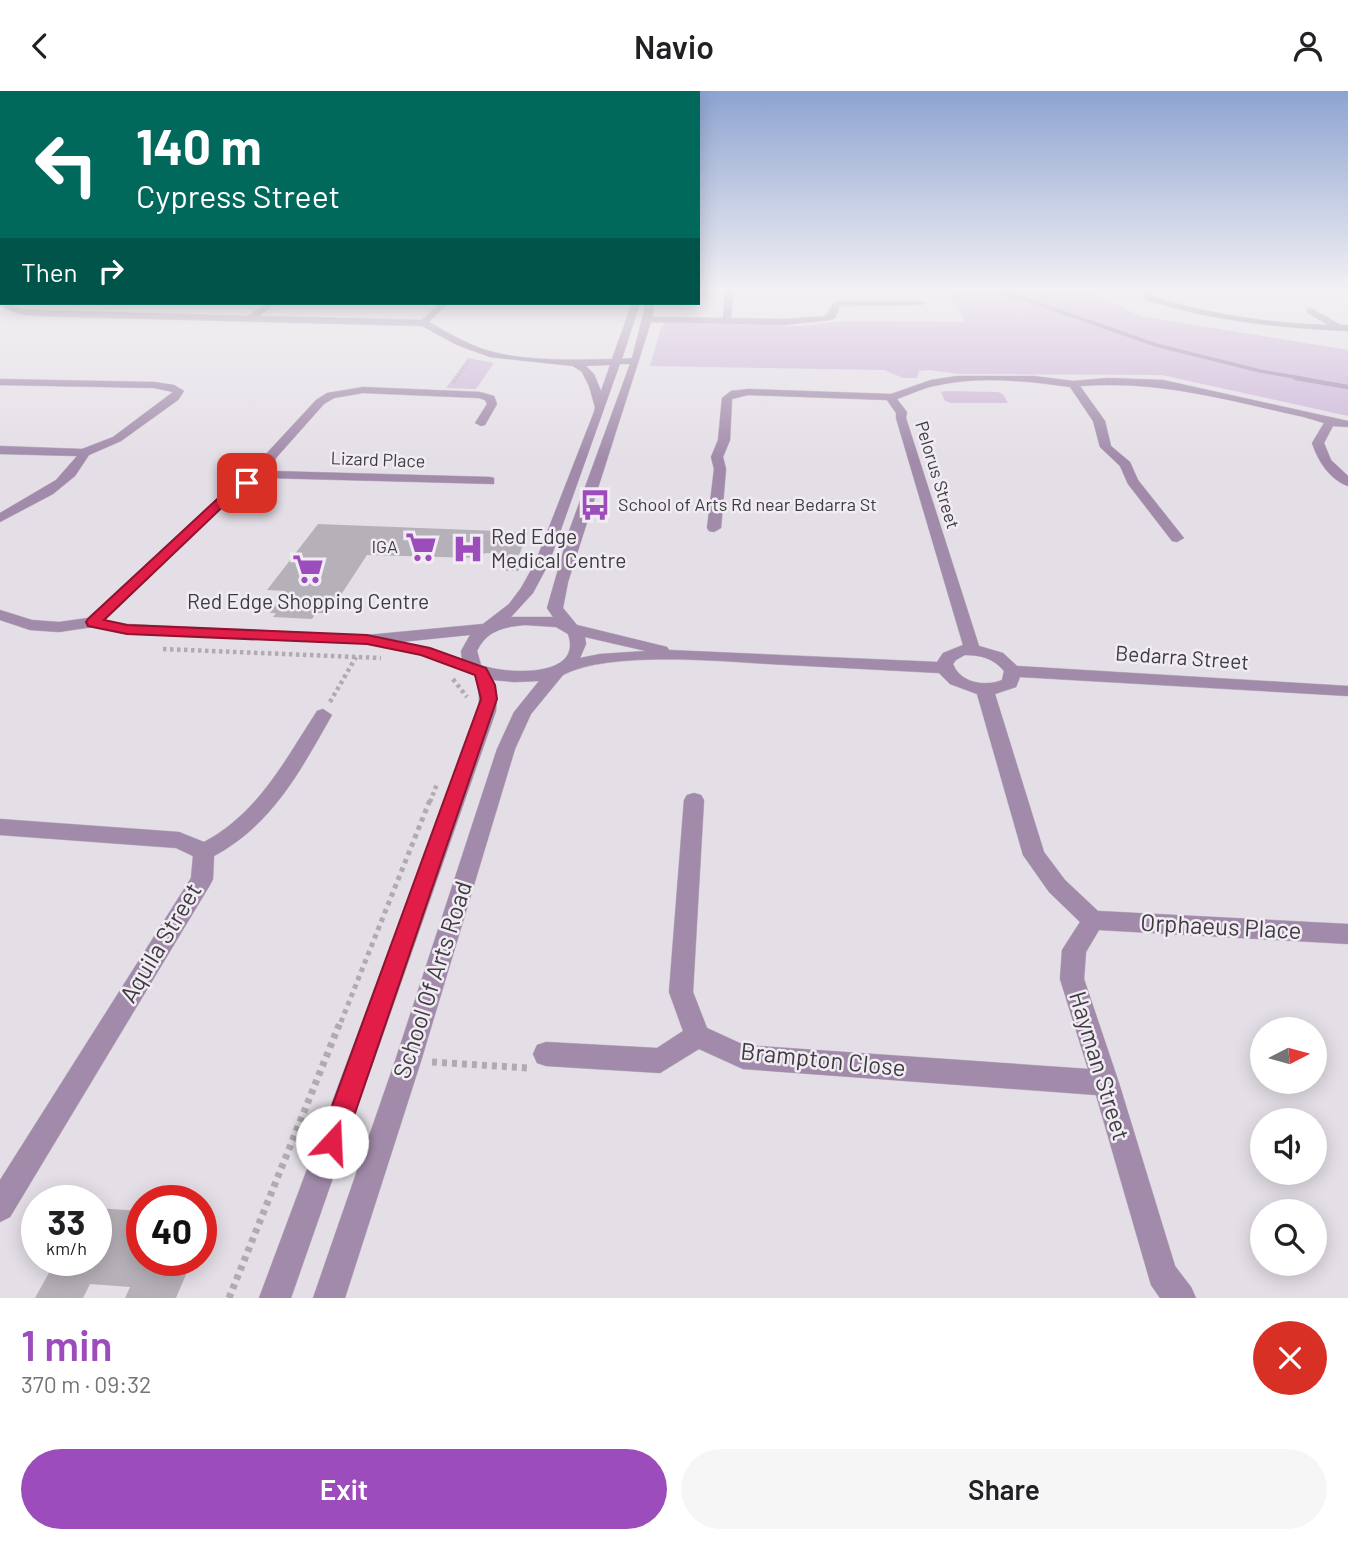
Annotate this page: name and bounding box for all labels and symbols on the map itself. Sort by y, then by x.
street label: Pelorus Street [911,418,965,531]
street label: Lizard Place [330,446,426,472]
pin [217,453,277,513]
bus stop icon: School of Arts Rd near Bedarra St [578,488,612,522]
place label: School of Arts Rd near Bedarra St [618,493,877,515]
place label: Red Edge Medical Centre [491,523,626,572]
supermarket icon: IGA [404,530,438,564]
hospital icon: Red Edge Medical Centre [451,532,485,566]
place label: IGA [371,535,398,557]
supermarket icon: Red Edge Shopping Centre [291,552,325,586]
place label: Red Edge Shopping Centre [187,588,429,613]
street label: Bedarra Street [1114,639,1250,674]
street label: Aquila Street [113,877,207,1007]
street label: School Of Arts Road [386,877,477,1082]
street label: Orphaeus Place [1140,907,1302,944]
street label: Hayman Street [1064,988,1137,1144]
north arrow [1250,1017,1326,1094]
street label: Brampton Close [739,1035,907,1082]
position arrow [295,1105,369,1179]
speed limit sign: 40 [126,1185,217,1276]

